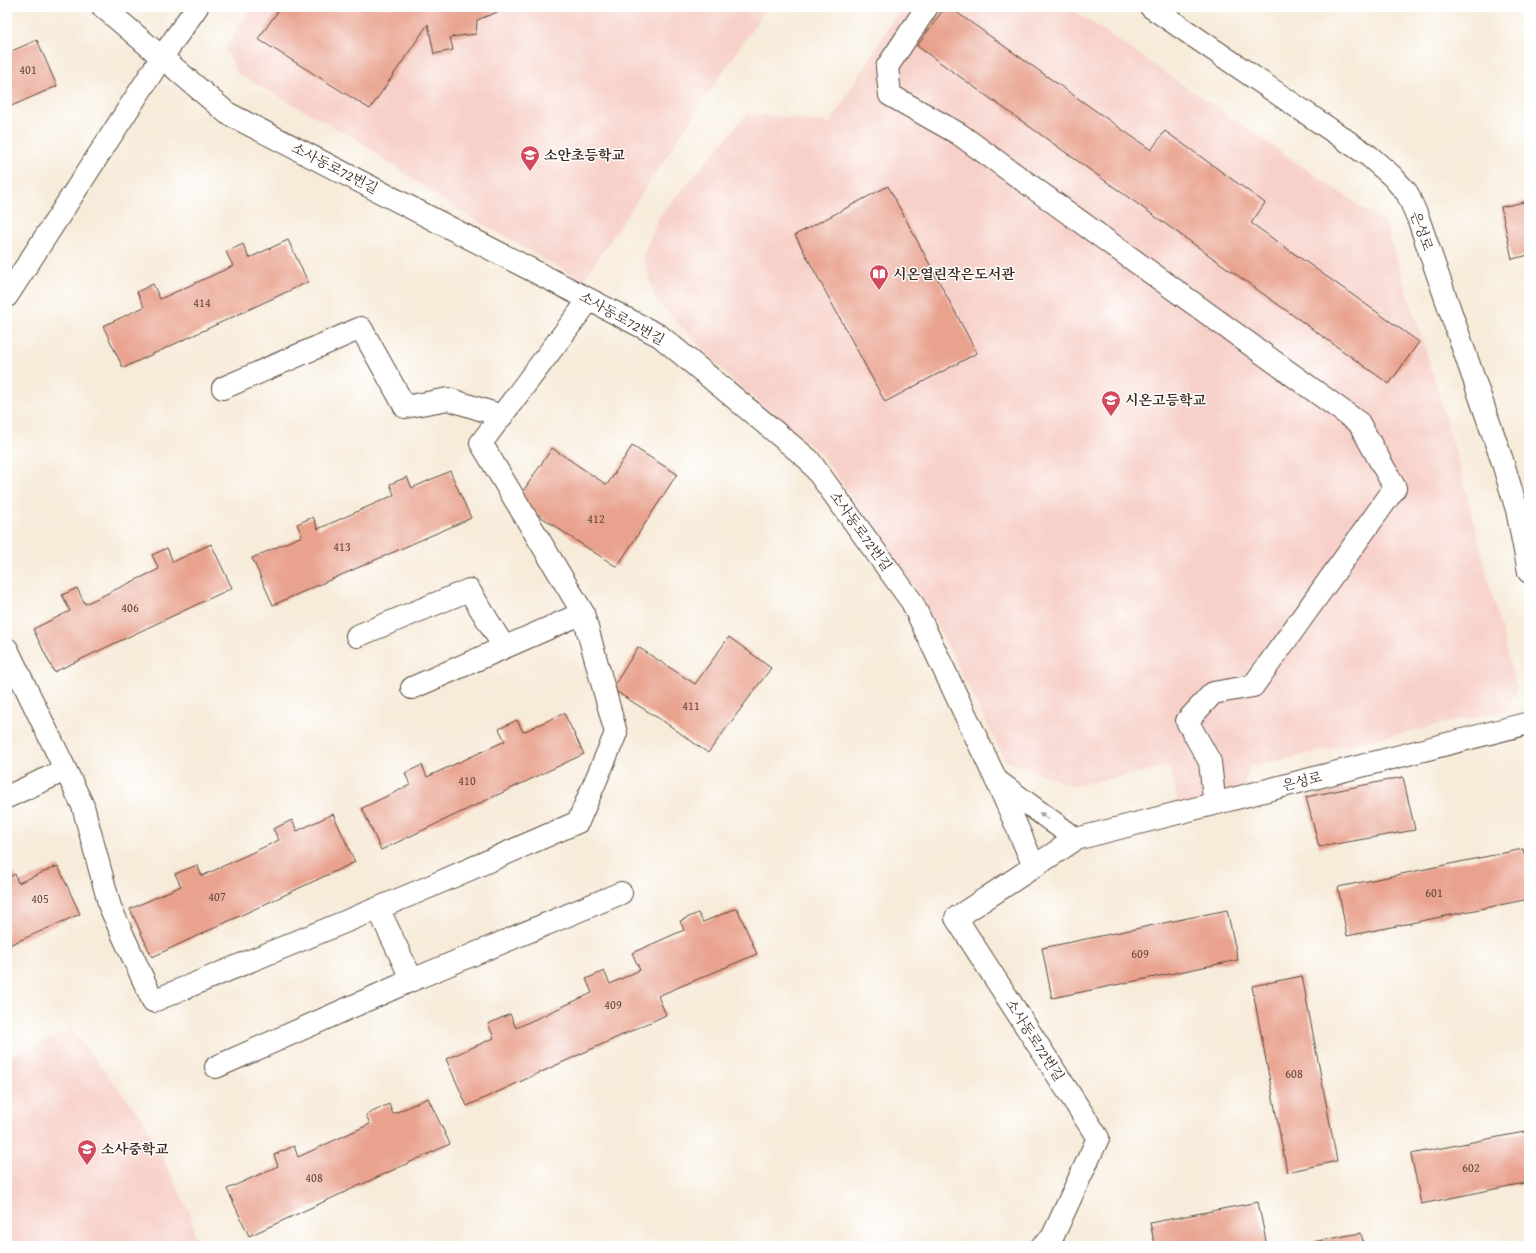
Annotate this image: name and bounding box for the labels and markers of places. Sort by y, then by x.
school or university icon: 소안초등학교 [519,144,541,172]
place label: 소안초등학교 [544,145,626,165]
library icon: 시온열린작은도서관 [868,263,890,291]
place label: 시온열린작은도서관 [893,264,1015,284]
school or university icon: 시온고등학교 [1100,389,1122,417]
place label: 시온고등학교 [1125,390,1207,410]
school or university icon: 소사중학교 [76,1138,98,1166]
place label: 소사중학교 [101,1139,169,1159]

